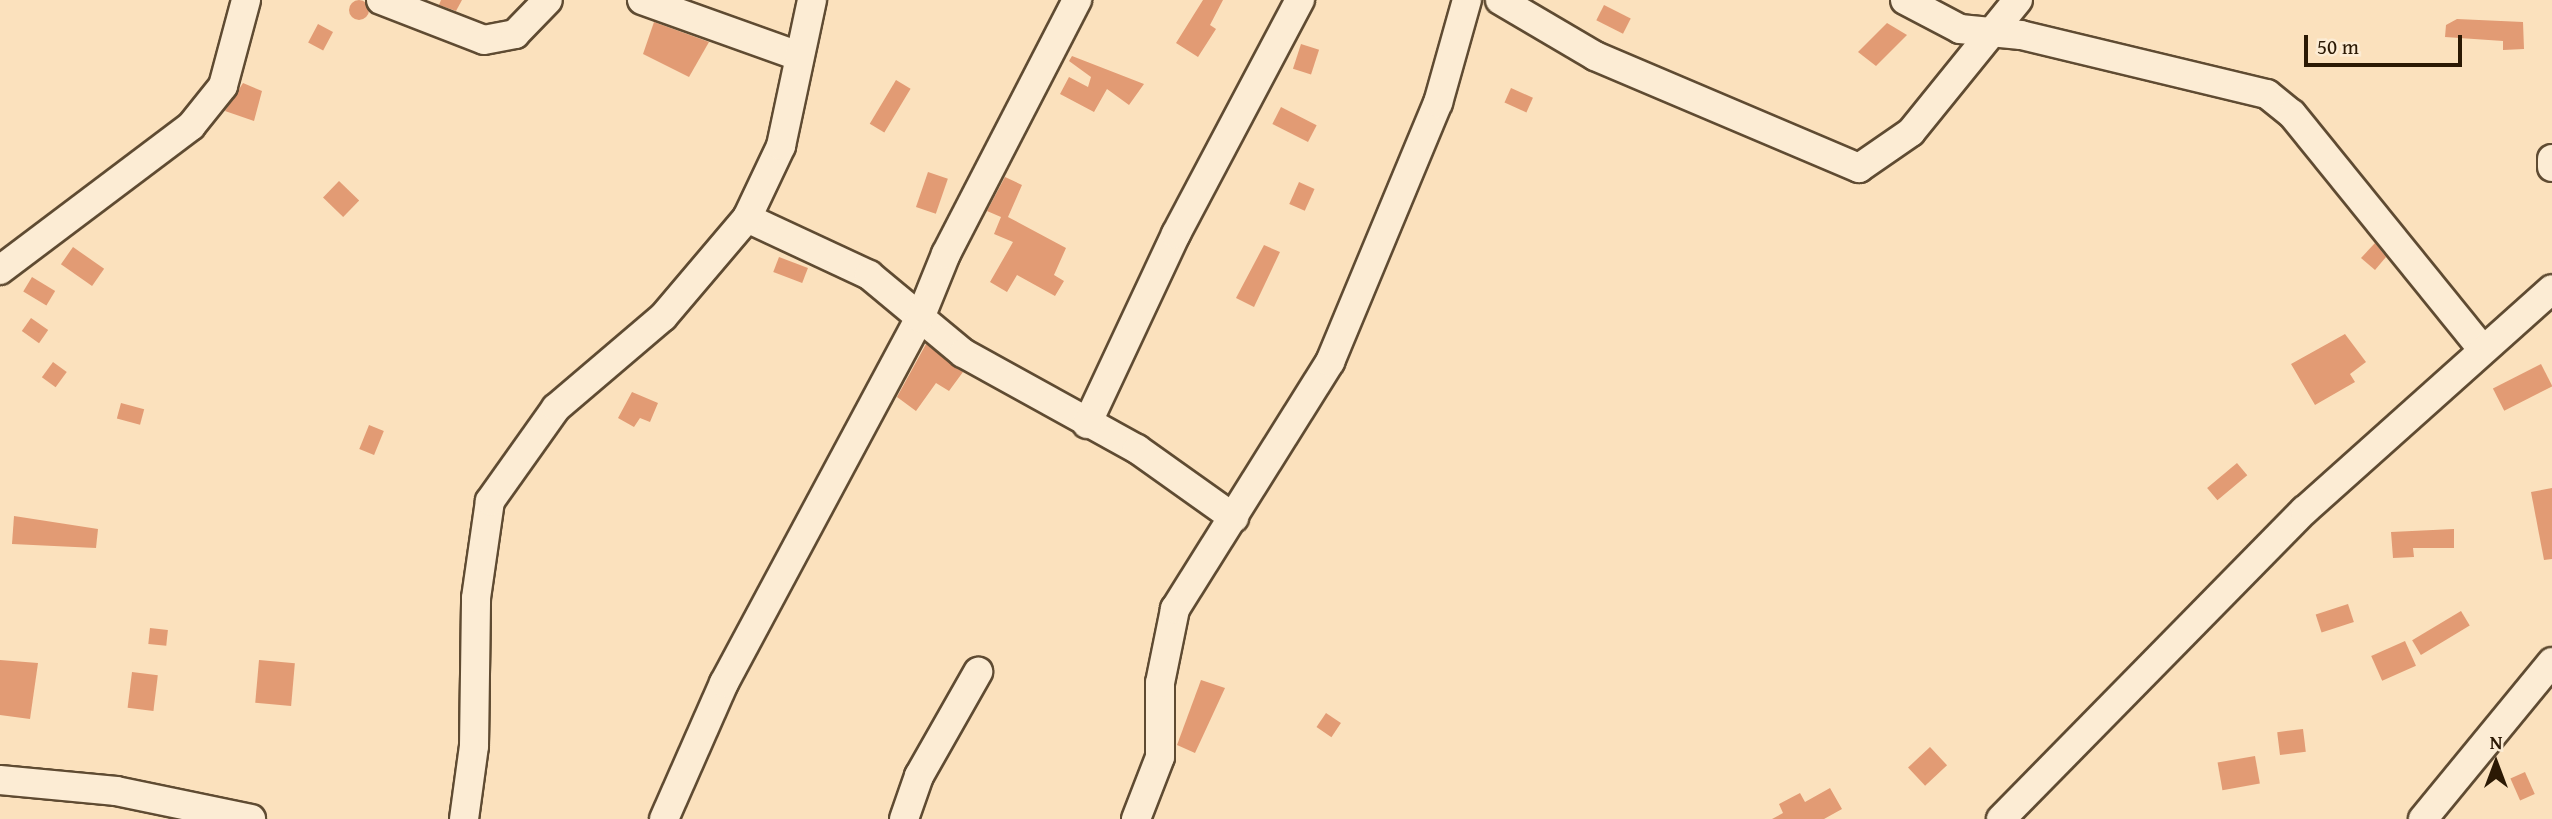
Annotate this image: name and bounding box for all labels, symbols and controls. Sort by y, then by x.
scale bar [2307,21,2464,65]
text: 50 m [2317,31,2359,62]
north arrow [2461,728,2531,798]
text: N [2490,728,2502,756]

